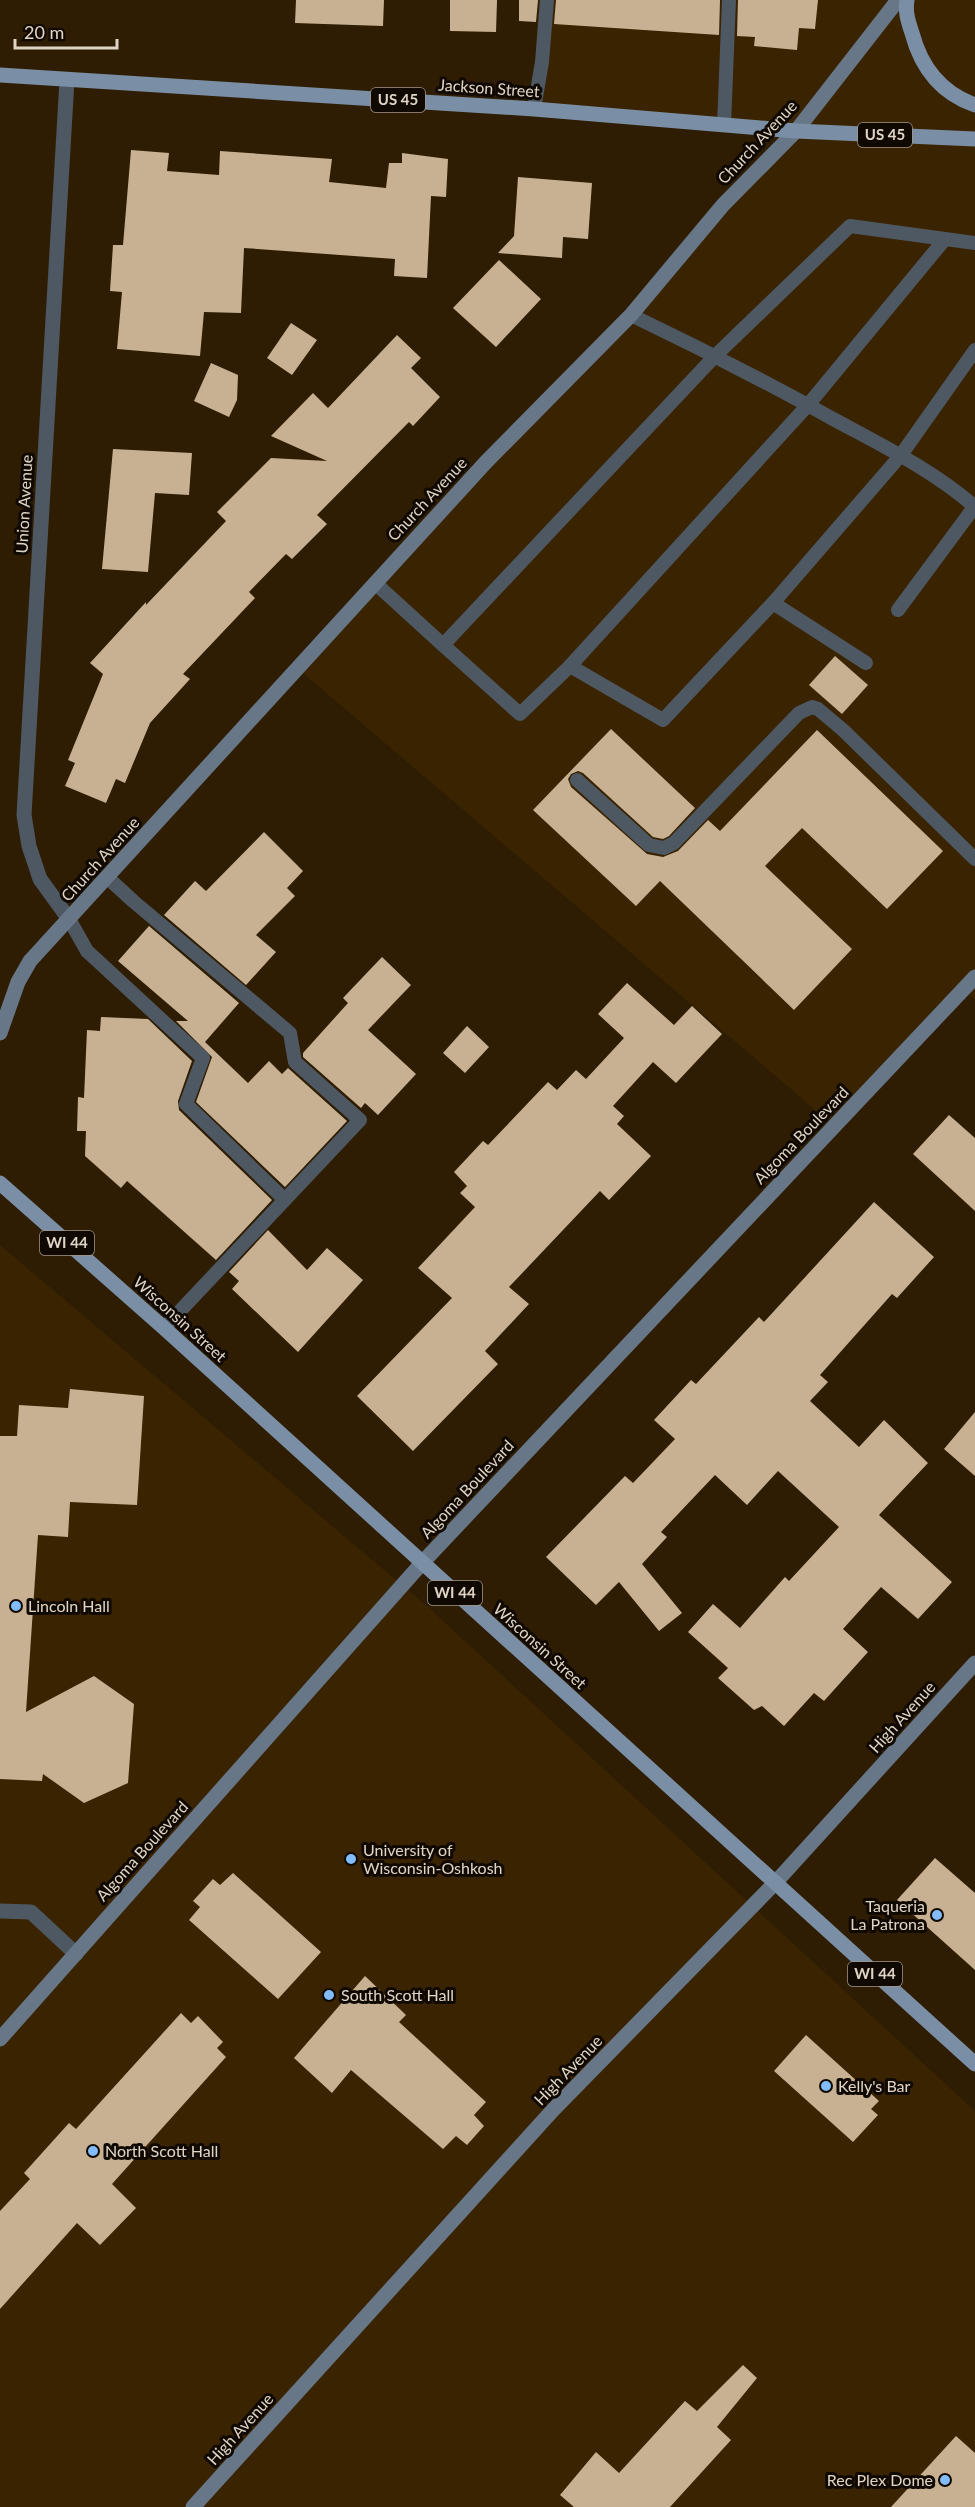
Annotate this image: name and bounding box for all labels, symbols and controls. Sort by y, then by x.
scale bar [15,12,117,50]
text: 20 m [24,21,64,43]
street label: Jackson Street [438,74,540,101]
road number: US 45 [371,88,425,112]
street label: Church Avenue [713,96,800,187]
road number: US 45 [858,123,912,147]
street label: Church Avenue [383,453,470,544]
street label: Union Avenue [11,454,36,554]
street label: Church Avenue [57,812,143,905]
street label: Algoma Boulevard [749,1082,852,1187]
road number: WI 44 [40,1231,94,1255]
street label: Wisconsin Street [130,1272,231,1366]
street label: Algoma Boulevard [416,1435,517,1542]
road number: WI 44 [428,1581,482,1605]
place label: Lincoln Hall [28,1596,110,1615]
marker: Lincoln Hall [9,1599,23,1613]
street label: Wisconsin Street [490,1599,591,1693]
street label: High Avenue [865,1677,939,1756]
street label: Algoma Boulevard [92,1797,191,1905]
place label: University of Wisconsin-Oshkosh [363,1840,503,1877]
marker: University of Wisconsin-Oshkosh [344,1852,358,1866]
place label: Taqueria La Patrona [850,1896,925,1933]
marker: Taqueria La Patrona [930,1908,944,1922]
road number: WI 44 [848,1962,902,1986]
place label: South Scott Hall [341,1985,454,2004]
marker: South Scott Hall [322,1988,336,2002]
street label: High Avenue [530,2031,606,2109]
place label: Kelly's Bar [838,2076,911,2095]
marker: Kelly's Bar [819,2079,833,2093]
place label: North Scott Hall [105,2141,218,2160]
marker: North Scott Hall [86,2144,100,2158]
street label: High Avenue [203,2389,277,2468]
place label: Rec Plex Dome [827,2470,933,2489]
marker: Rec Plex Dome [938,2473,952,2487]

